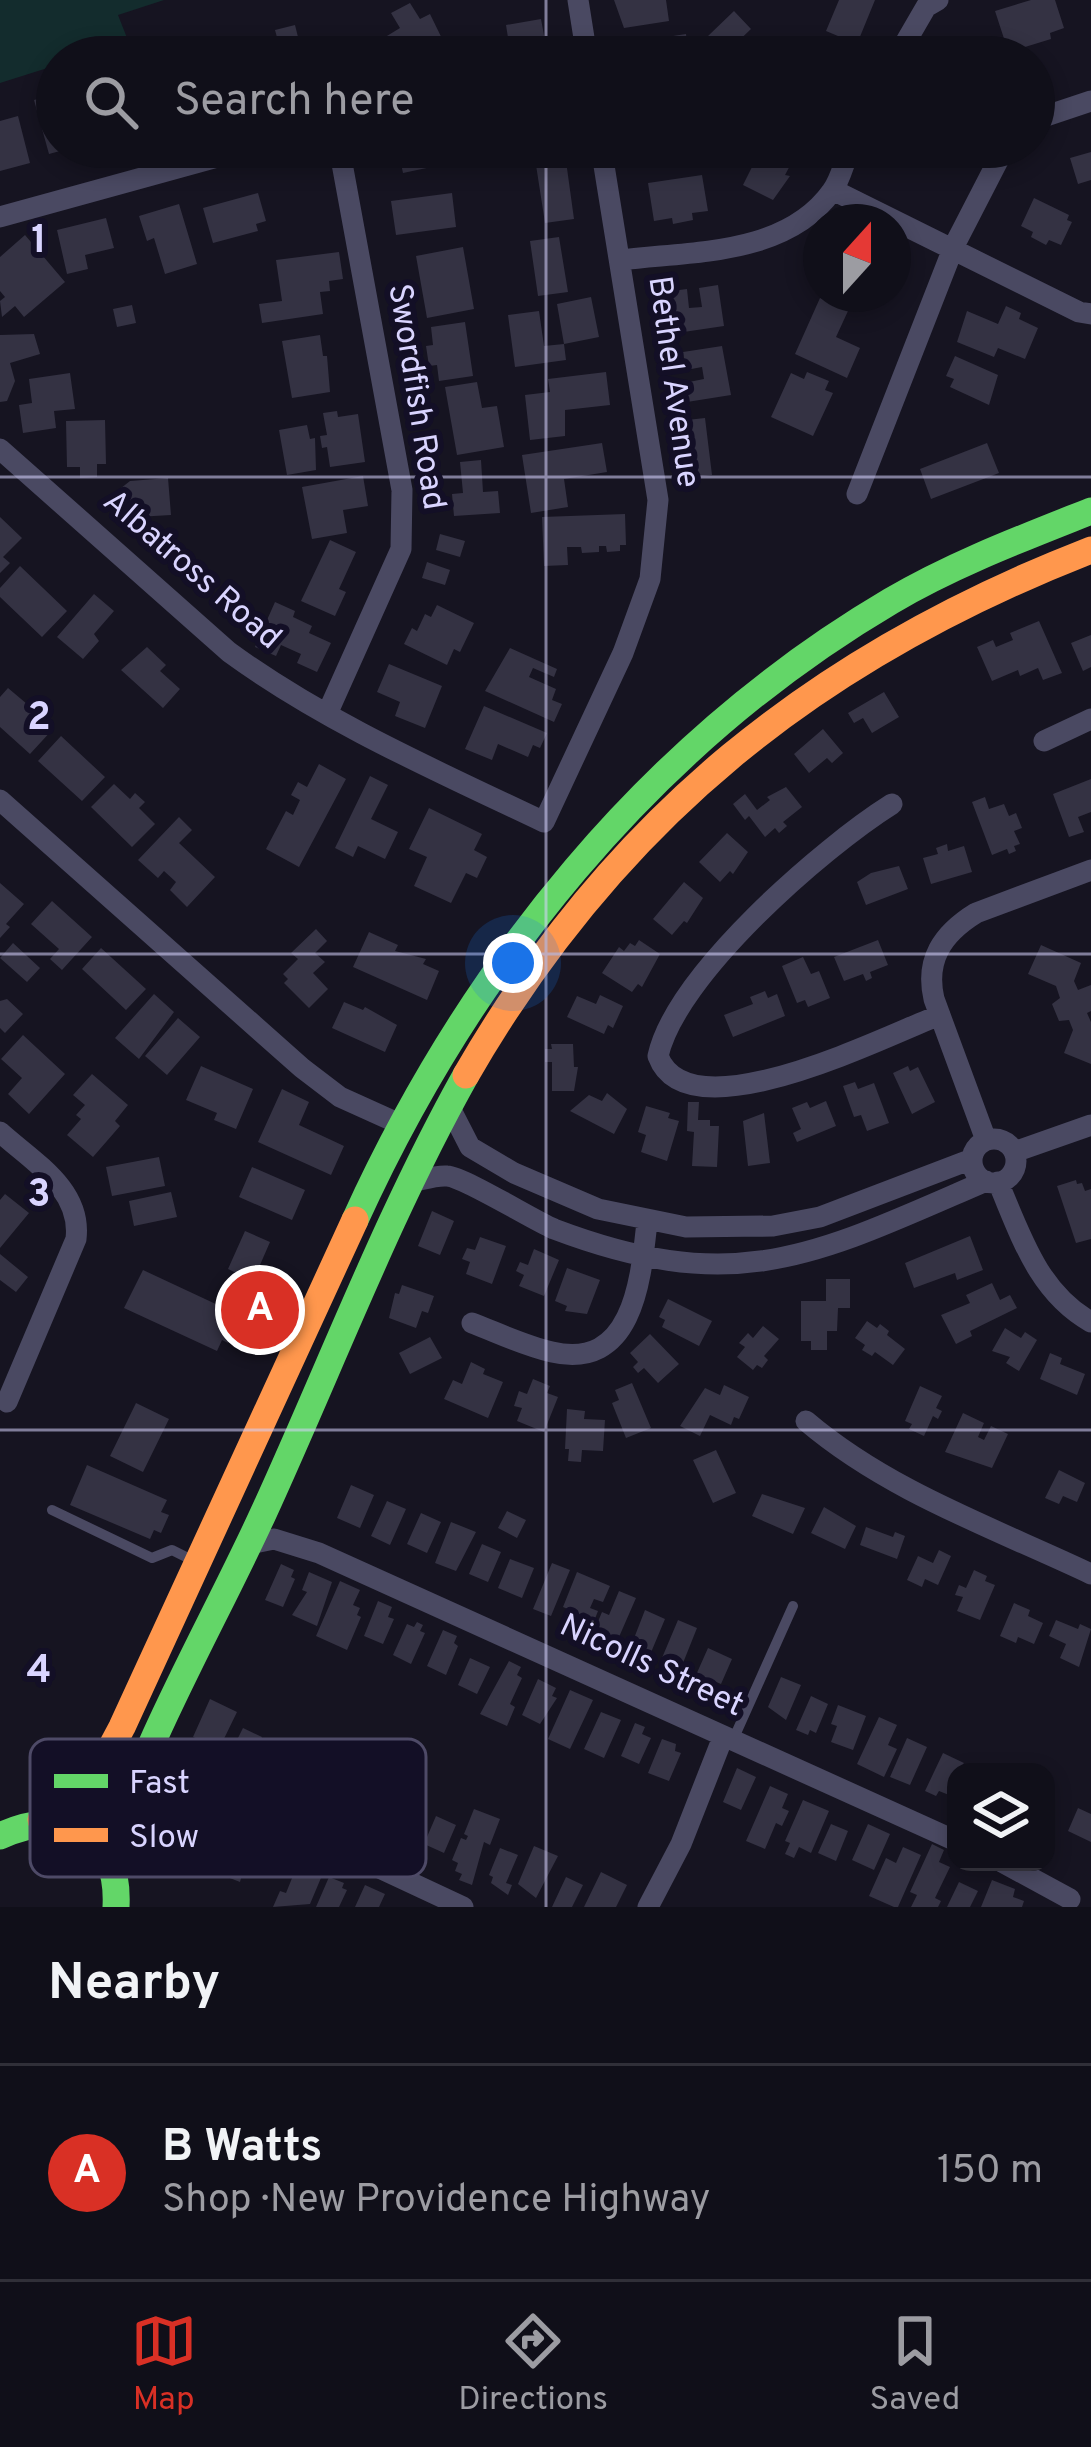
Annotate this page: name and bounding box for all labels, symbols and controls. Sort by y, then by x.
search box [36,36,1055,168]
icon: search [78,69,144,135]
text: Search here [174,74,414,131]
north arrow [803,204,911,312]
text: 1 [31,218,47,267]
street label: Bethel Avenue [636,273,708,491]
street label: Swordfish Road [376,281,454,513]
street label: Albatross Road [93,482,289,660]
text: 2 [27,695,51,744]
your location [483,933,543,993]
text: 3 [27,1172,51,1221]
pin: A [221,1265,299,1355]
street label: Nicolls Street [552,1606,750,1728]
text: 4 [26,1648,52,1697]
legend [30,1739,426,1877]
map controls [947,1763,1055,1871]
button: layers [947,1763,1055,1871]
text: Fast [129,1764,190,1806]
text: Slow [129,1818,199,1860]
text: Nearby [48,1953,220,2018]
text: B Watts [162,2120,322,2177]
text: A [73,2148,101,2197]
text: 150 m [937,2148,1043,2197]
text: Shop · New Providence Highway [162,2177,710,2226]
tab: Map [131,2308,197,2422]
tab: Directions [458,2308,608,2422]
tab: Saved [870,2308,960,2422]

